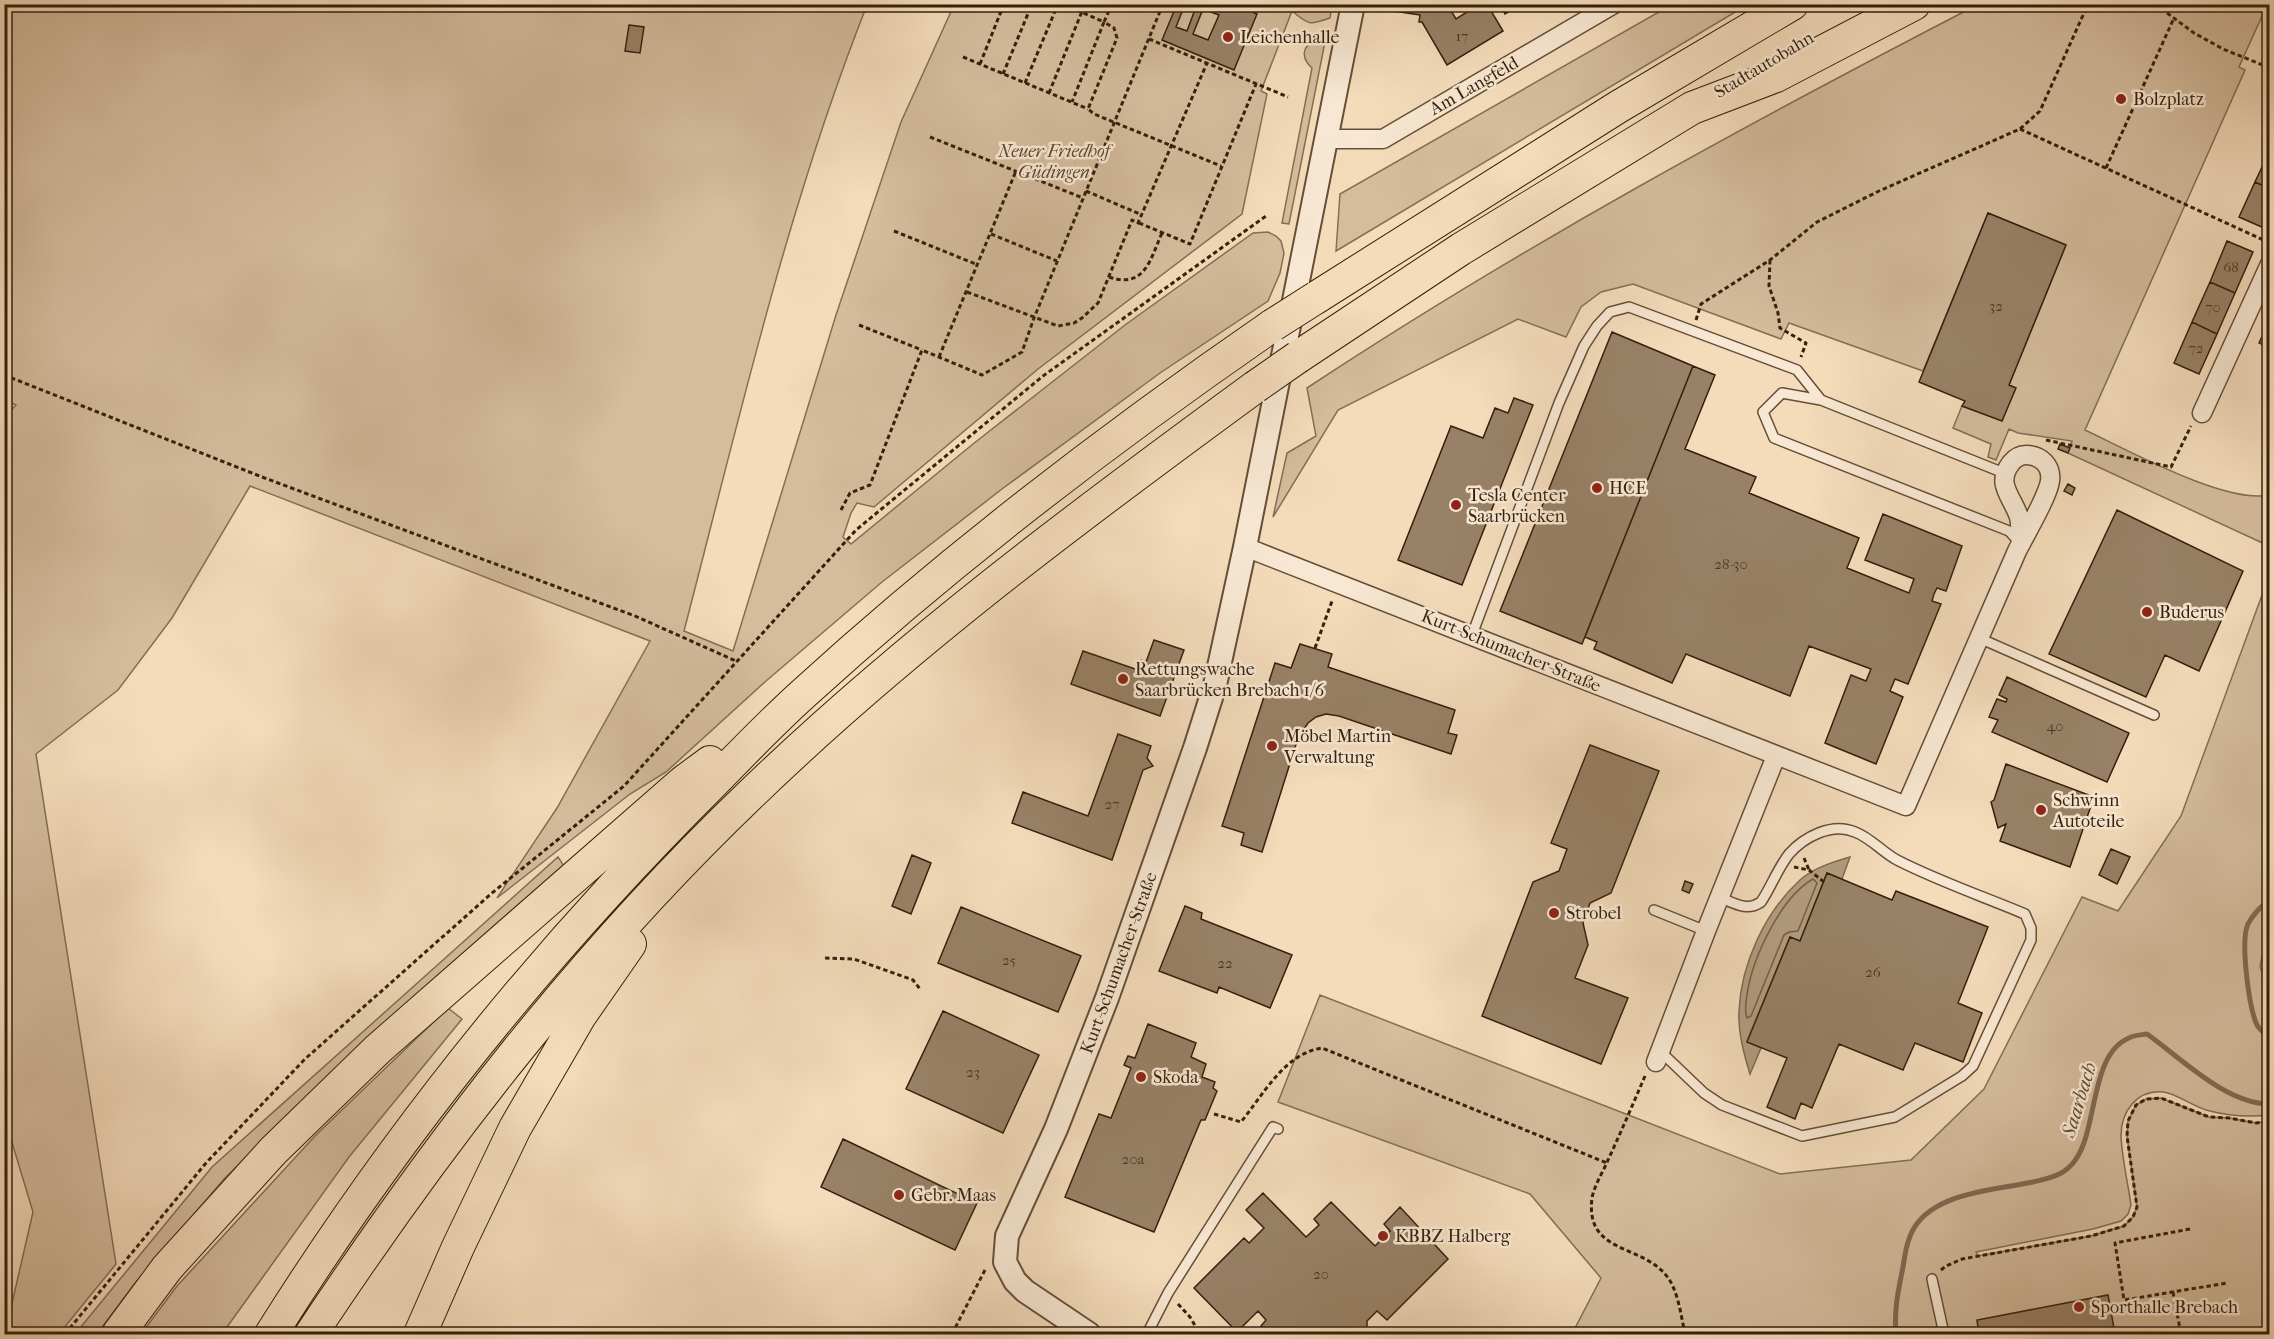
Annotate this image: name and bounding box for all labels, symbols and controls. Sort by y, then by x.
place label: Leichenhalle [1240,27,1340,48]
house number: 17 [1456,27,1468,45]
street label: Stadtautobahn [1710,27,1818,103]
marker: Leichenhalle [1221,30,1235,44]
street label: Am Langfeld [1425,52,1522,120]
place label: Bolzplatz [2133,89,2204,110]
marker: Bolzplatz [2114,92,2128,106]
park label: Neuer Friedhof Güdingen [997,141,1113,183]
house number: 68 [2223,258,2239,276]
house number: 32 [1989,297,2003,315]
house number: 70 [2205,298,2221,316]
house number: 72 [2189,339,2204,357]
place label: HCE [1609,478,1646,499]
marker: HCE [1590,481,1604,495]
place label: Tesla Center Saarbrücken [1468,485,1566,527]
marker: Tesla Center Saarbrücken [1449,498,1463,512]
house number: 28-30 [1714,555,1748,573]
place label: Buderus [2159,602,2224,623]
street label: Kurt-Schumacher-Straße [1418,605,1604,697]
marker: Buderus [2140,605,2154,619]
place label: Rettungswache Saarbrücken Brebach 1/6 [1135,659,1324,701]
marker: Rettungswache Saarbrücken Brebach 1/6 [1116,672,1130,686]
house number: 40 [2046,717,2064,735]
place label: Möbel Martin Verwaltung [1283,726,1392,768]
marker: Möbel Martin Verwaltung [1265,739,1279,753]
place label: Schwinn Autoteile [2052,790,2125,832]
house number: 27 [1105,795,1119,813]
marker: Schwinn Autoteile [2034,803,2048,817]
street label: Kurt-Schumacher-Straße [1076,869,1162,1057]
place label: Strobel [1566,903,1622,924]
marker: Strobel [1547,906,1561,920]
house number: 25 [1002,951,1016,969]
house number: 22 [1217,954,1233,972]
house number: 26 [1865,963,1882,981]
water label: Saarbach [2056,1060,2101,1141]
house number: 23 [966,1063,980,1081]
place label: Skoda [1153,1067,1199,1088]
marker: Skoda [1134,1070,1148,1084]
house number: 20a [1122,1150,1146,1168]
place label: Gebr. Maas [911,1185,997,1206]
marker: Gebr. Maas [892,1188,906,1202]
place label: KBBZ Halberg [1395,1226,1511,1247]
marker: KBBZ Halberg [1376,1229,1390,1243]
house number: 20 [1313,1265,1329,1283]
place label: Sporthalle Brebach [2091,1297,2238,1318]
marker: Sporthalle Brebach [2072,1300,2086,1314]

